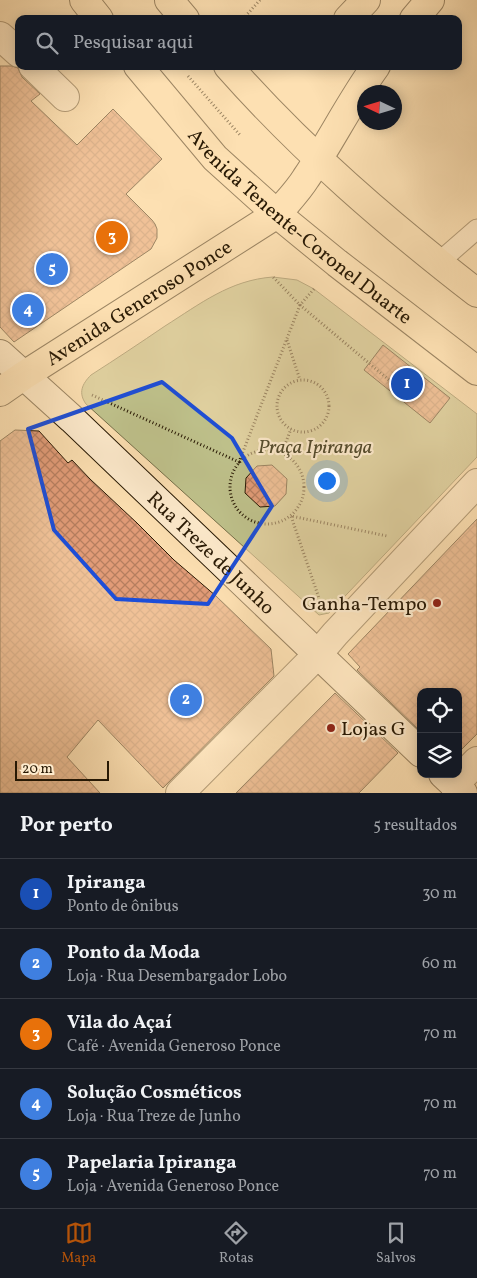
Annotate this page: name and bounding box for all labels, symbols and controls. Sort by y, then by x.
search box [15,15,462,70]
icon: search [33,29,61,57]
text: Pesquisar aqui [73,30,193,56]
north arrow [357,85,402,130]
street label: Avenida Tenente-Coronel Duarte [180,123,417,332]
pin: 3 [96,218,128,256]
street label: Avenida Generoso Ponce [41,234,238,374]
pin: 5 [36,250,68,288]
pin: 4 [12,291,44,329]
pin: 1 [391,365,423,403]
park label: Praça Ipiranga [258,434,372,462]
your location [314,468,340,494]
street label: Rua Treze de Junho [140,486,280,622]
place label: Ganha-Tempo [302,591,427,619]
marker: Ganha-Tempo [431,597,443,609]
pin: 2 [170,681,202,719]
map controls [417,688,462,778]
button: locate [417,688,462,733]
place label: Lojas G [341,716,406,744]
marker: Lojas G [325,722,337,734]
button: layers [417,733,462,778]
scale bar [15,758,109,781]
text: 20 m [22,760,53,779]
text: Por perto [20,811,113,840]
text: 5 resultados [373,815,457,837]
text: Ipiranga [67,870,146,896]
text: 1 [33,883,39,905]
text: 30 m [422,883,457,905]
text: Ponto de ônibus [67,896,179,918]
text: Ponto da Moda [67,940,200,966]
text: 2 [32,953,40,975]
text: 60 m [422,953,457,975]
text: Loja · Rua Desembargador Lobo [67,966,287,988]
text: Vila do Açaí [67,1010,172,1036]
text: 3 [32,1023,40,1045]
text: 70 m [423,1023,457,1045]
text: Café · Avenida Generoso Ponce [67,1036,281,1058]
text: Solução Cosméticos [67,1080,242,1106]
text: 4 [31,1093,41,1115]
text: 70 m [423,1093,457,1115]
text: Loja · Rua Treze de Junho [67,1106,241,1128]
text: Papelaria Ipiranga [67,1150,237,1176]
text: 5 [32,1163,40,1185]
text: 70 m [423,1163,457,1185]
text: Loja · Avenida Generoso Ponce [67,1176,279,1198]
tab: Mapa [61,1219,96,1268]
tab: Rotas [219,1219,254,1268]
tab: Salvos [376,1219,416,1268]

